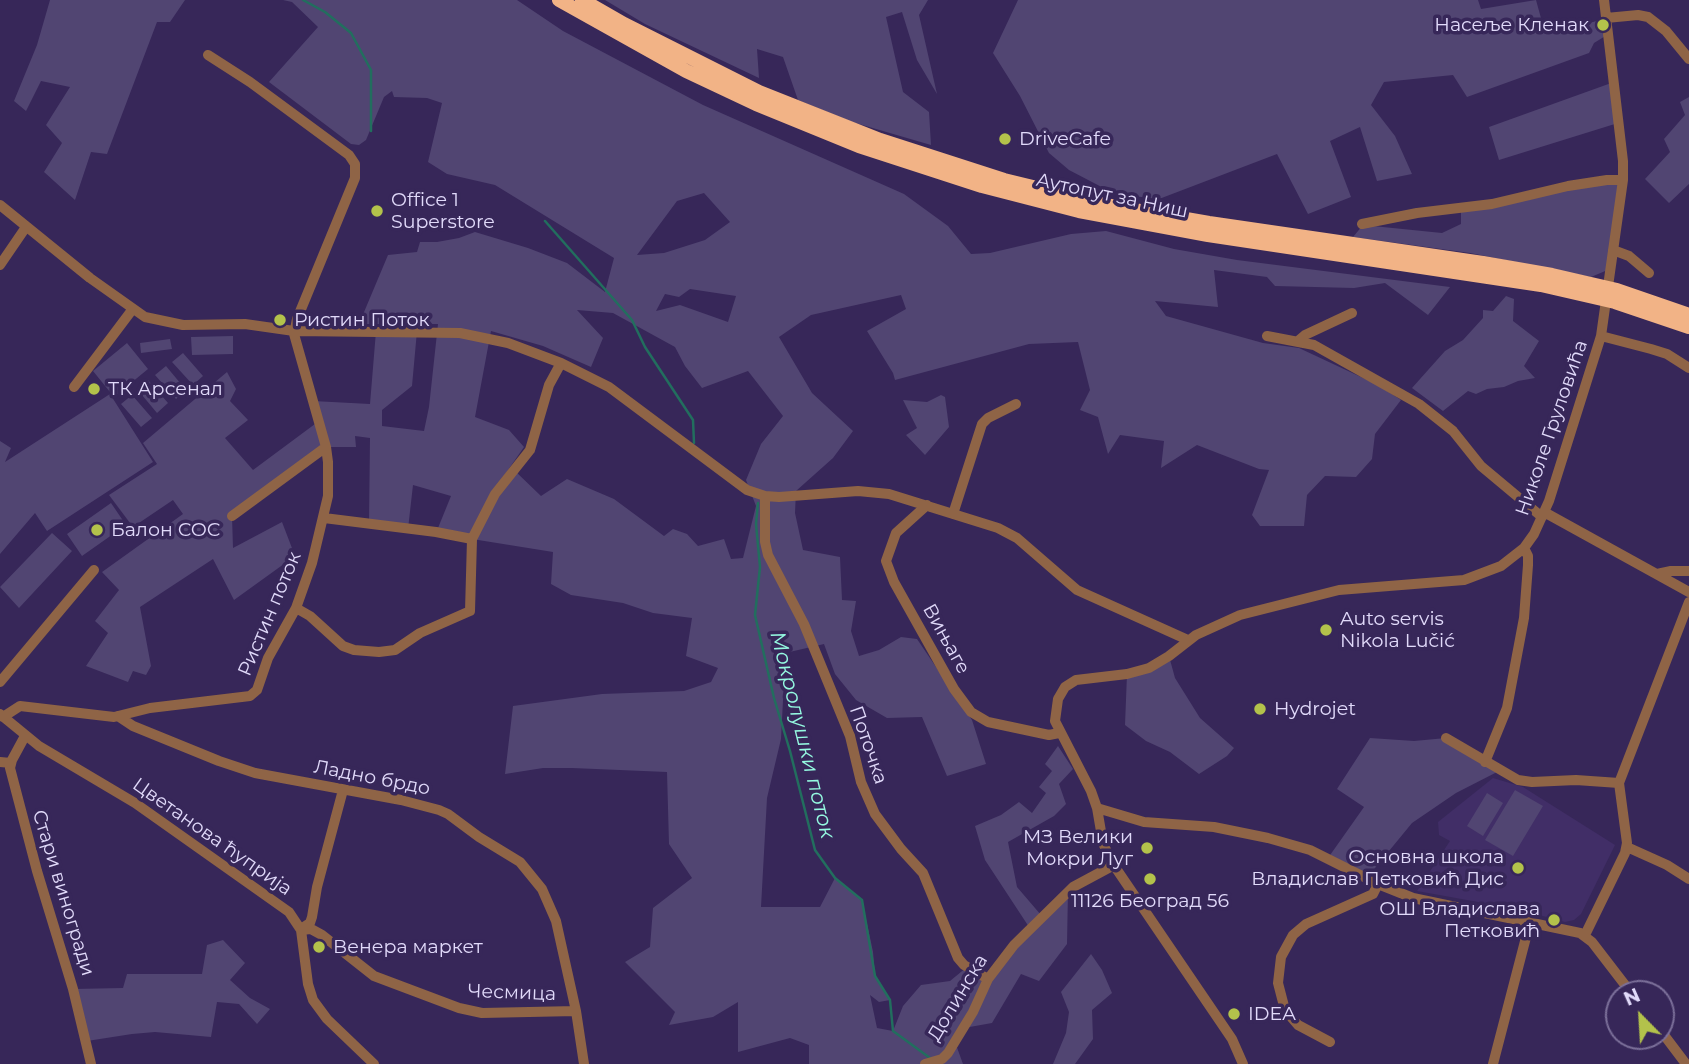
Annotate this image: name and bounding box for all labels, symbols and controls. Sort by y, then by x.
place label: Насеље Кленак [1434,14,1589,36]
marker: Насеље Кленак [1595,17,1611,33]
place label: DriveCafe [1019,128,1111,150]
marker: DriveCafe [997,131,1013,147]
street label: Аутопут за Ниш [1034,169,1190,223]
place label: Office 1 Superstore [391,189,495,233]
marker: Office 1 Superstore [369,203,385,219]
place label: Ристин Поток [294,309,430,331]
marker: Ристин Поток [272,312,288,328]
street label: Николе Груловића [1511,337,1593,519]
place label: ТК Арсенал [108,378,223,400]
marker: ТК Арсенал [86,381,102,397]
place label: Балон СОС [111,519,220,541]
marker: Балон СОС [89,522,105,538]
street label: Ристин поток [234,548,306,680]
street label: Вињаге [917,600,975,678]
place label: Auto servis Nikola Lučić [1340,608,1455,652]
marker: Auto servis Nikola Lučić [1318,622,1334,638]
water label: Мокролушки поток [764,629,840,841]
place label: Hydrojet [1274,698,1356,720]
marker: Hydrojet [1252,701,1268,717]
street label: Поточка [844,703,892,787]
street label: Ладно брдо [312,756,432,800]
street label: Цветанова ћуприја [128,773,296,901]
street label: Стари виногради [27,807,99,979]
place label: МЗ Велики Мокри Луг [1023,826,1133,870]
marker: МЗ Велики Мокри Луг [1139,840,1155,856]
place label: Основна школа Владислав Петковић Дис [1251,846,1504,890]
marker: Основна школа Владислав Петковић Дис [1510,860,1526,876]
marker: 11126 Београд 56 [1142,871,1158,887]
place label: 11126 Београд 56 [1071,890,1229,912]
place label: ОШ Владислава Петковић [1379,898,1540,942]
marker: ОШ Владислава Петковић [1546,912,1562,928]
place label: Венера маркет [333,936,483,958]
marker: Венера маркет [311,939,327,955]
street label: Долинска [923,950,993,1046]
street label: Чесмица [468,980,556,1006]
north arrow [1605,980,1675,1050]
text: N [1620,984,1644,1011]
place label: IDEA [1248,1003,1296,1025]
marker: IDEA [1226,1006,1242,1022]

